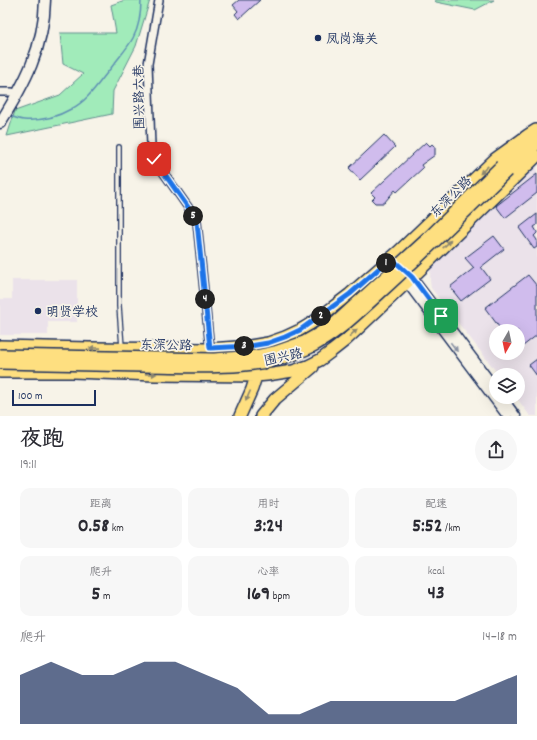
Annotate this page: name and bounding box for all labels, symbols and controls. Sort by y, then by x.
place label: 凤岗海关 [326,31,378,50]
marker: 凤岗海关 [313,33,323,43]
street label: 围兴路六巷 [130,64,151,130]
pin [137,142,171,176]
icon: check [143,148,165,170]
one-way arrow [479,165,489,175]
street label: 东深公路 [427,173,477,223]
pin: 5 [183,206,203,226]
text: 5 [190,208,196,224]
one-way arrow [442,239,452,249]
pin: 1 [376,253,396,273]
text: 1 [385,255,387,271]
pin: 4 [195,289,215,309]
text: 4 [203,291,207,307]
pin [424,299,458,333]
place label: 明贤学校 [46,304,98,323]
icon: arrive [430,305,452,327]
marker: 明贤学校 [33,306,43,316]
pin: 2 [311,306,331,326]
text: 2 [319,308,323,324]
north arrow [489,324,525,360]
map controls [489,324,525,404]
one-way arrow [348,328,358,338]
pin: 3 [234,336,254,356]
street label: 东深公路 [140,337,192,356]
text: 3 [242,338,246,354]
one-way arrow [450,341,458,352]
one-way arrow [88,345,101,351]
street label: 围兴路 [262,345,305,372]
button: layers [489,368,525,404]
one-way arrow [145,371,157,378]
scale bar [12,388,96,407]
text: 100 m [18,389,42,405]
one-way arrow [245,390,252,402]
text: 夜跑 [20,425,64,456]
button: share [475,429,517,471]
text: 19:11 [20,456,37,475]
text: 距离 [90,497,112,513]
text: 用时 [257,497,279,513]
text: 配速 [425,497,447,513]
text: 0.58 [78,513,109,541]
text: 3:24 [254,513,283,541]
text: 5:52 [412,513,443,541]
text: km [109,521,124,537]
text: /km [443,521,460,537]
text: kcal [428,564,445,580]
text: 爬升 [90,565,112,581]
text: 心率 [257,565,279,581]
text: 43 [428,580,445,608]
text: 5 [91,581,100,609]
text: 169 [247,581,270,609]
text: m [100,589,111,605]
text: bpm [270,589,290,605]
text: 14–18 m [482,628,517,647]
text: 爬升 [20,629,46,648]

